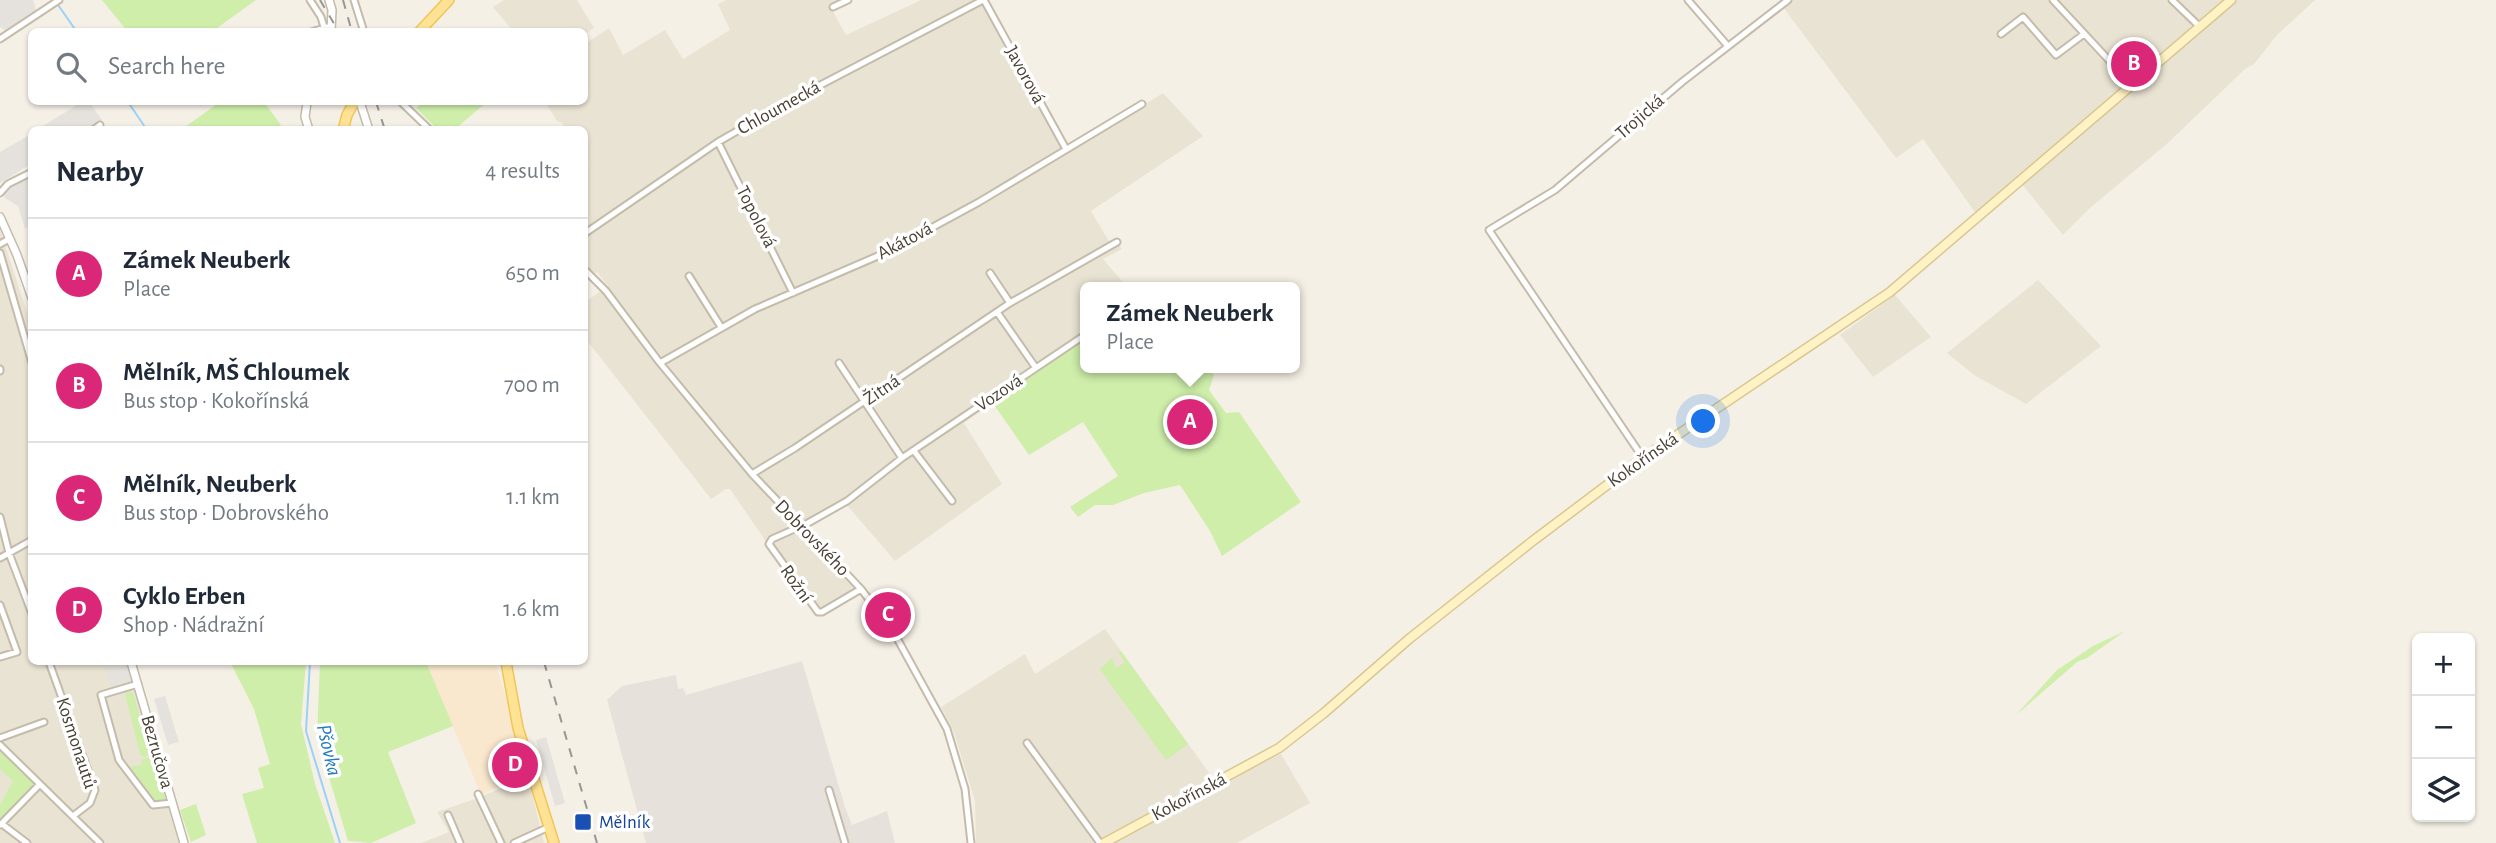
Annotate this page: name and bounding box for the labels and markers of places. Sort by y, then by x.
pin: B [2111,38,2157,90]
pin: A [1167,396,1213,448]
pin: C [865,589,911,641]
pin: D [492,739,538,791]
marker: Mělník [573,812,593,832]
place label: Mělník [599,813,650,832]

